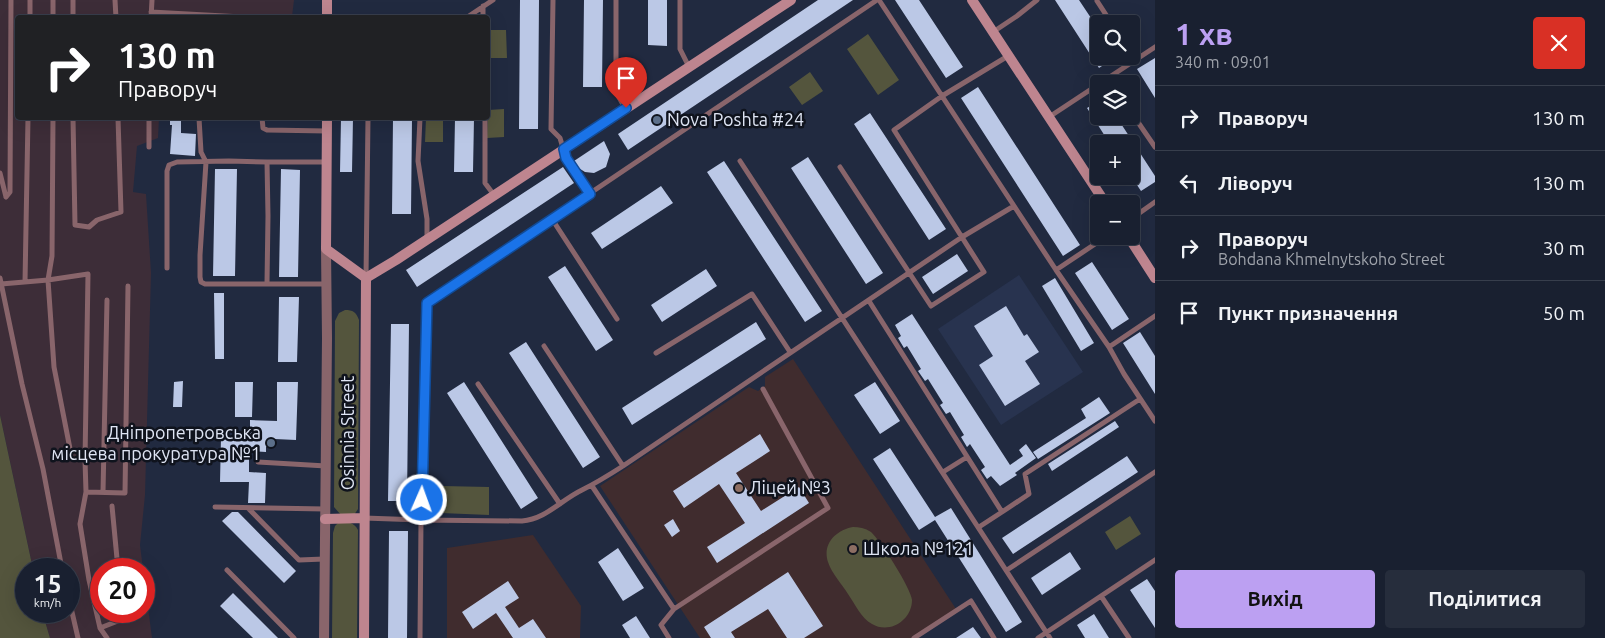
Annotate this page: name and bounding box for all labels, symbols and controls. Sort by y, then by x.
map controls [1090,15,1140,245]
button: search [1090,15,1140,65]
text: 1 хв [1175,17,1233,51]
button: close [1533,17,1585,69]
icon: right [35,35,100,100]
text: 130 m [118,35,216,75]
text: 340 m · 09:01 [1175,53,1271,71]
pin [605,57,647,108]
icon: arrive [612,64,640,92]
button: layers [1090,75,1140,125]
text: Праворуч [118,76,217,101]
icon: right [1175,104,1203,132]
text: Праворуч [1218,107,1308,129]
text: 130 m [1532,107,1585,129]
place label: Nova Poshta #24 [667,109,804,129]
marker: Nova Poshta #24 [651,114,663,126]
button: + [1090,135,1140,185]
icon: left [1175,169,1203,197]
text: Ліворуч [1218,172,1292,194]
text: 130 m [1532,172,1585,194]
button: − [1090,195,1140,245]
text: Праворуч [1218,228,1308,250]
icon: right [1175,234,1203,262]
text: 30 m [1543,237,1585,259]
text: Bohdana Khmelnytskoho Street [1218,250,1445,268]
icon: arrive [1175,299,1203,327]
text: Пункт призначення [1218,302,1398,324]
text: 50 m [1543,302,1585,324]
street label: Osinnia Street [337,376,357,490]
place label: Дніпропетровська місцева прокуратура №1 [51,422,261,463]
marker: Дніпропетровська місцева прокуратура №1 [265,437,277,449]
position arrow [395,473,447,525]
place label: Ліцей №3 [749,477,831,497]
marker: Ліцей №3 [733,482,745,494]
place label: Школа №121 [863,538,974,558]
marker: Школа №121 [847,543,859,555]
speed limit sign: 20 [90,558,155,623]
text: 15 [33,570,62,598]
button: Вихід [1175,570,1375,628]
button: Поділитися [1385,570,1585,628]
text: km/h [34,596,61,609]

